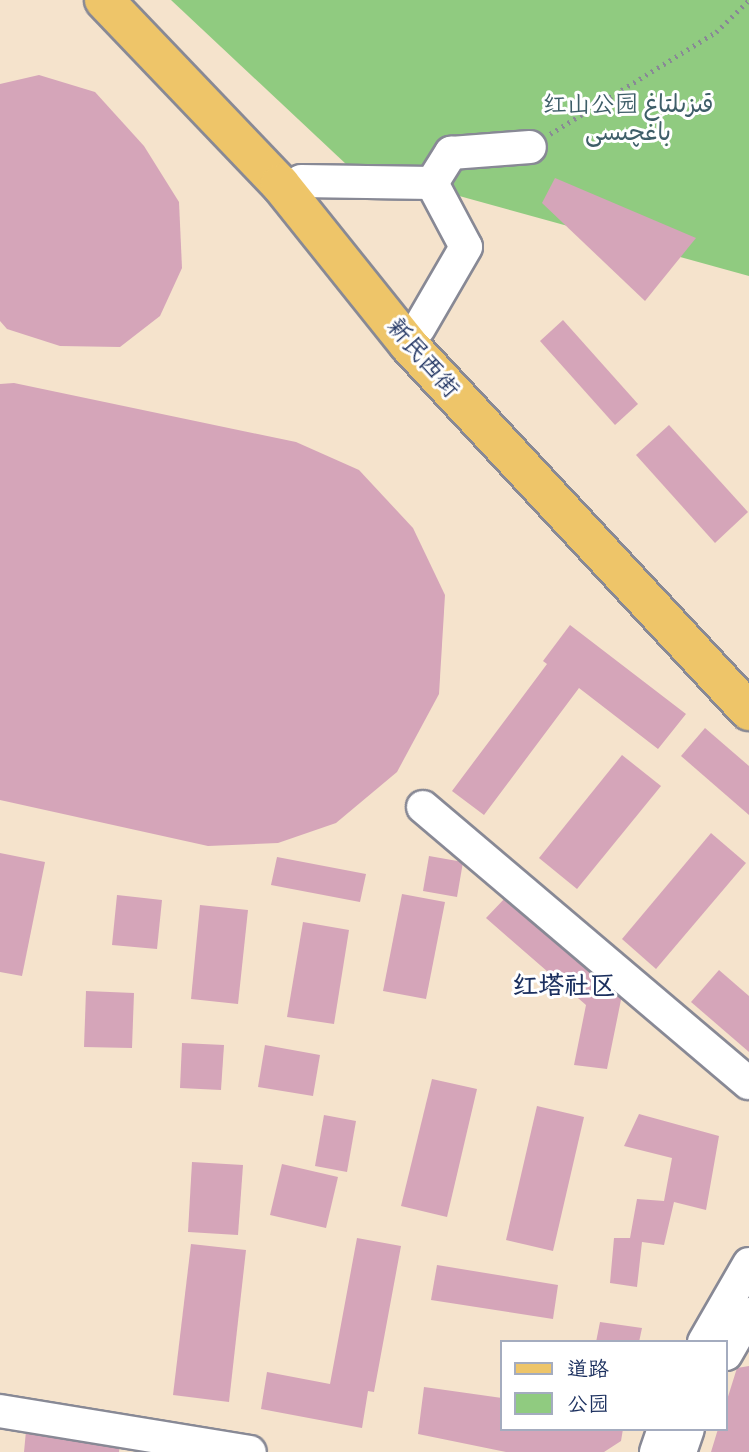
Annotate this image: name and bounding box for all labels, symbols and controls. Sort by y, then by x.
park label: 红山公园 قىزىلتاغ باغچىسى [542,91,714,147]
street label: 新民西街 [381,312,465,404]
district label: 红塔社区 [512,971,616,1003]
legend [500,1340,728,1431]
text: 道路 [567,1356,609,1383]
text: 公园 [567,1391,609,1418]

